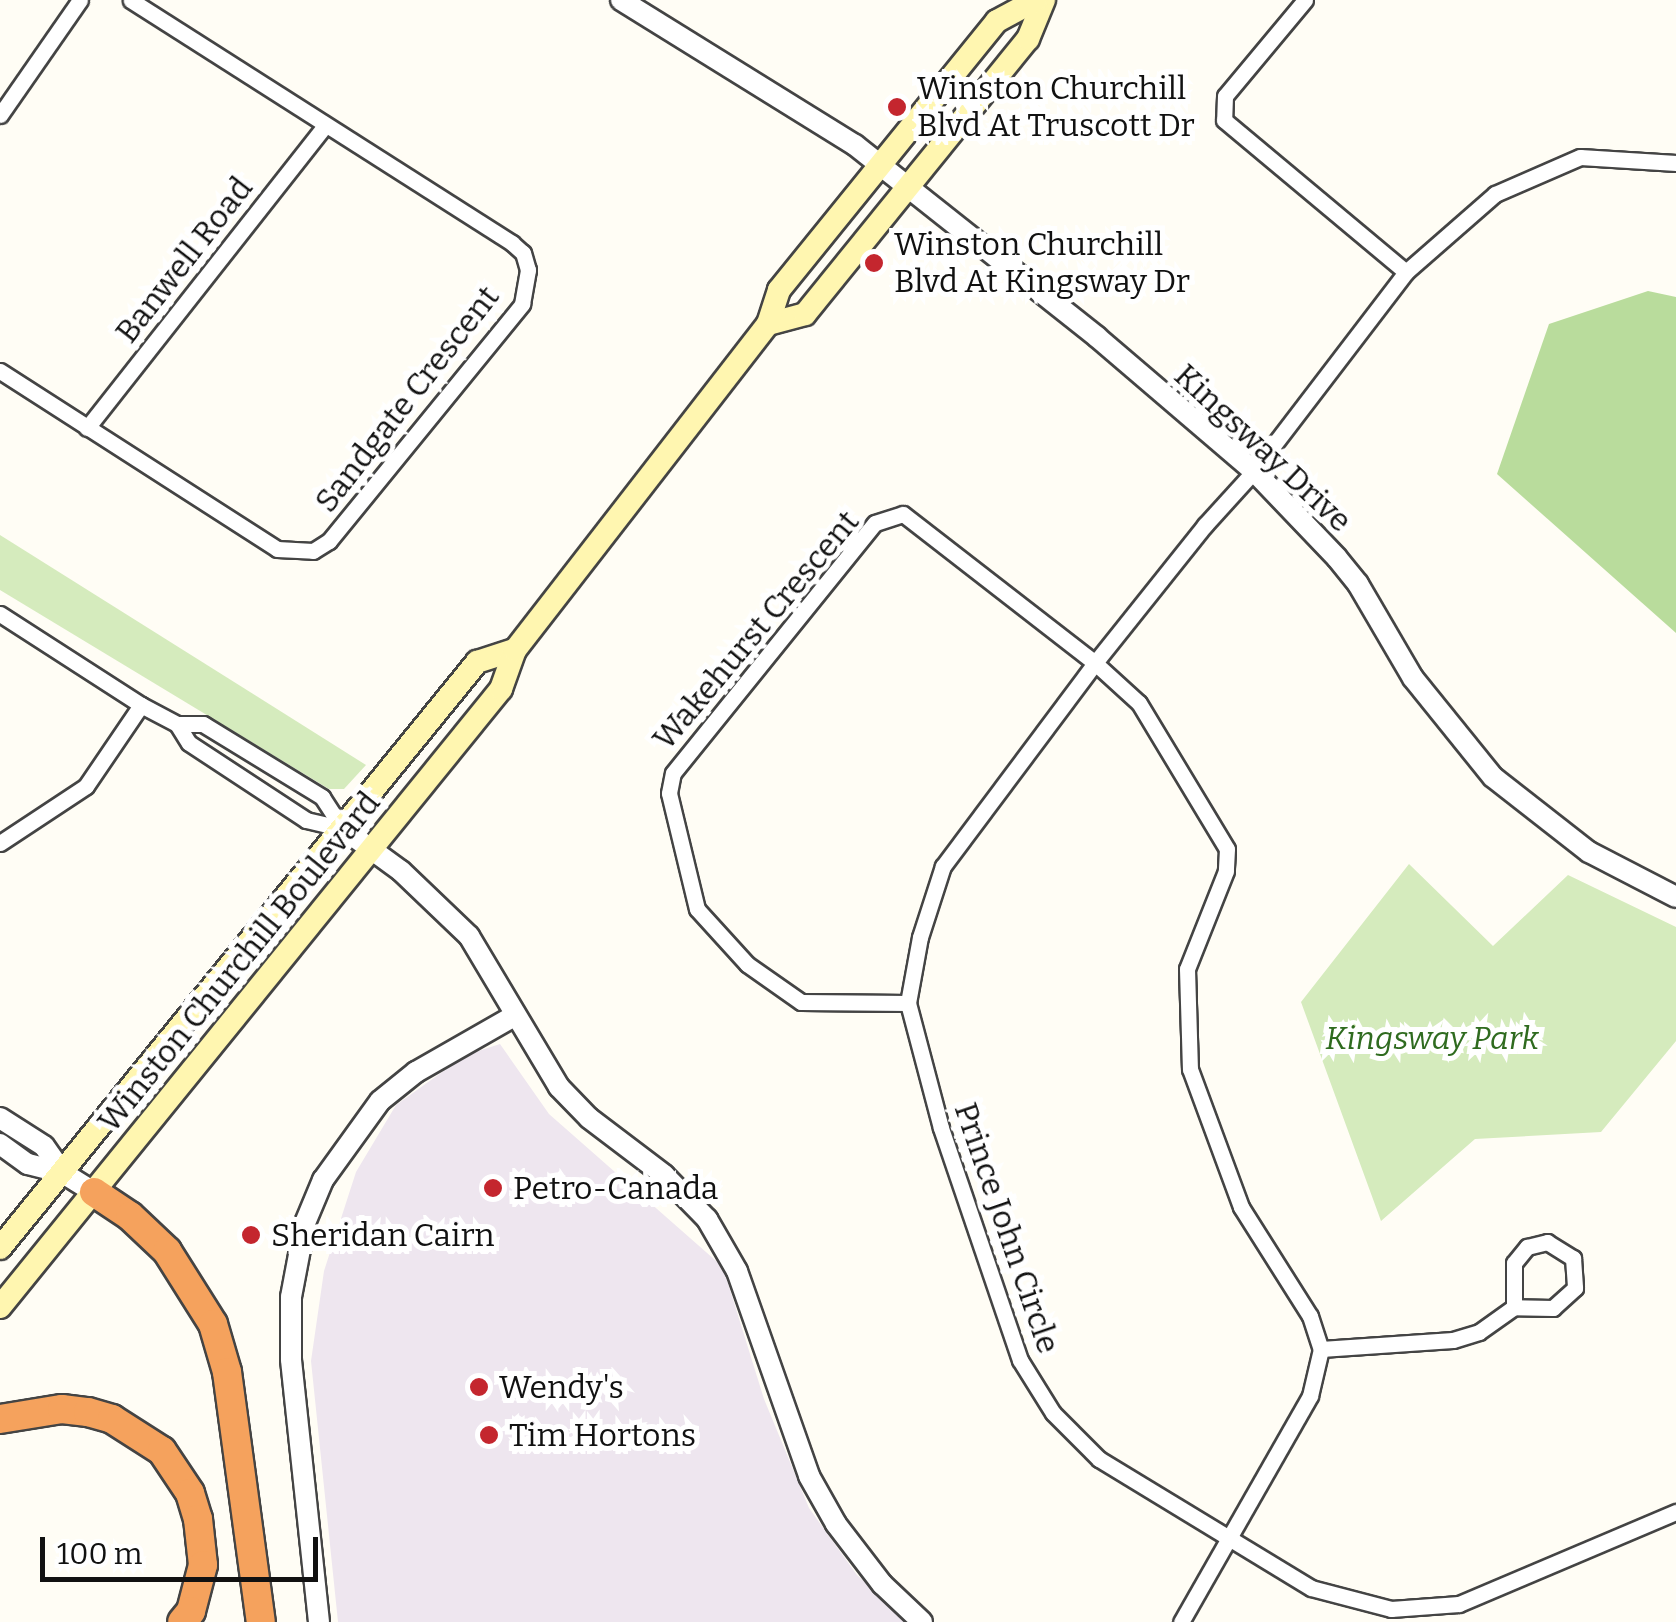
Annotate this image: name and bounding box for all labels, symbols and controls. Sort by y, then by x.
place label: Winston Churchill Blvd At Truscott Dr [917,70,1195,145]
marker: Winston Churchill Blvd At Truscott Dr [886,96,908,118]
street label: Banwell Road [107,170,261,350]
place label: Winston Churchill Blvd At Kingsway Dr [894,226,1190,301]
marker: Winston Churchill Blvd At Kingsway Dr [863,252,885,274]
street label: Sandgate Crescent [307,278,507,520]
street label: Kingsway Drive [1167,356,1359,540]
street label: Wakehurst Crescent [645,503,867,757]
street label: Winston Churchill Boulevard [90,784,388,1140]
park label: Kingsway Park [1325,1019,1539,1057]
street label: Prince John Circle [946,1098,1068,1358]
place label: Petro-Canada [513,1169,718,1207]
marker: Petro-Canada [482,1177,504,1199]
place label: Sheridan Cairn [271,1216,495,1254]
marker: Sheridan Cairn [240,1224,262,1246]
place label: Wendy's [499,1368,624,1406]
marker: Wendy's [468,1376,490,1398]
place label: Tim Hortons [509,1416,696,1454]
marker: Tim Hortons [478,1424,500,1446]
scale bar [45,1517,322,1579]
text: 100 m [57,1536,142,1572]

